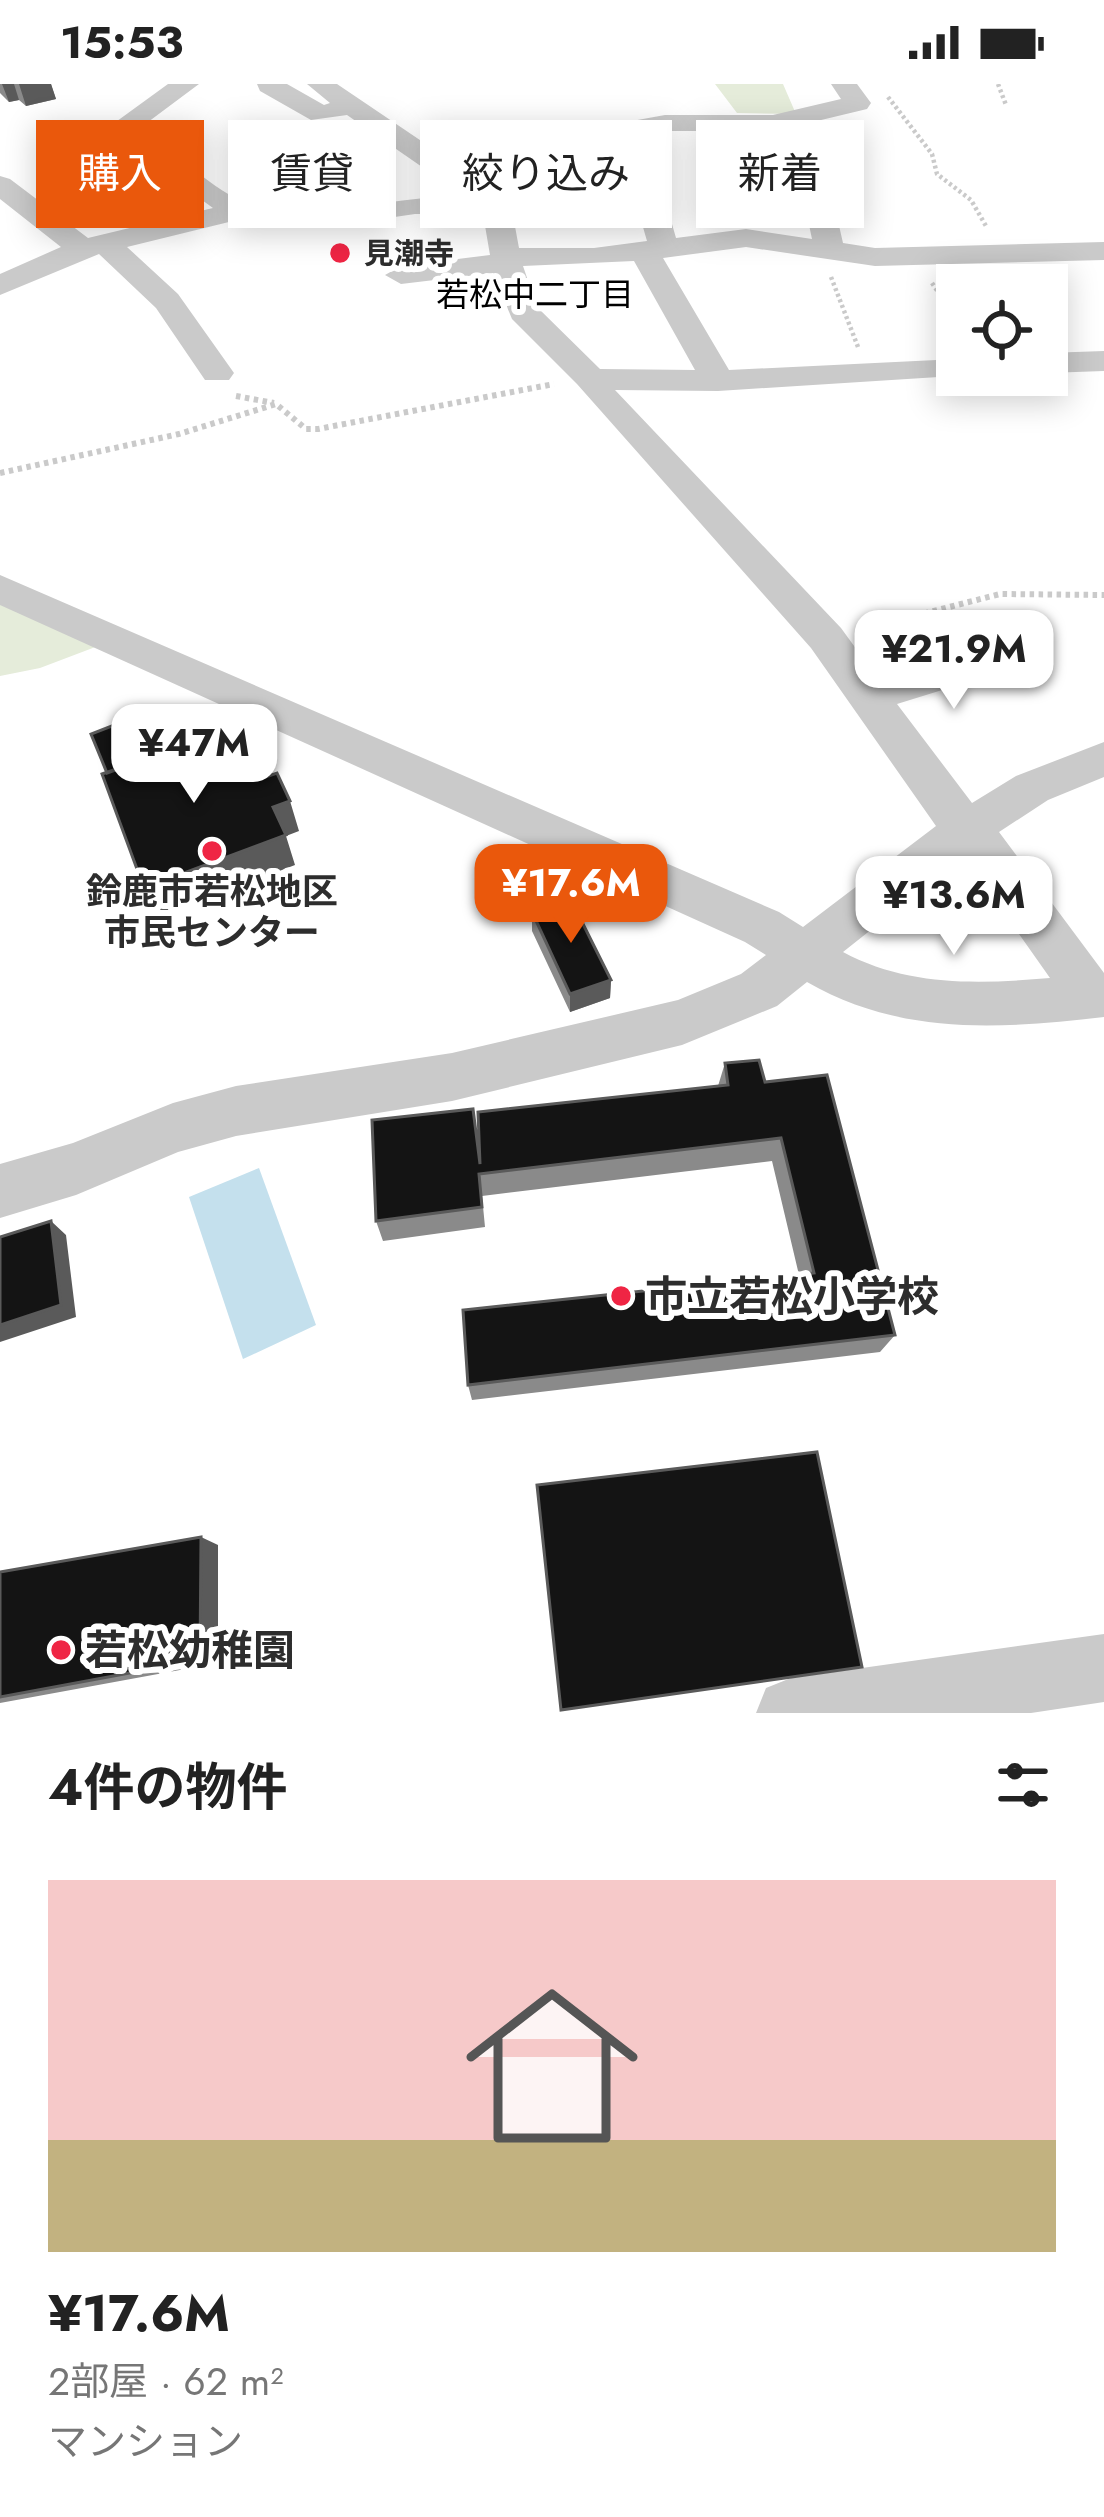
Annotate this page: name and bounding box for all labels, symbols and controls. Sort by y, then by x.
text: 15:53 [60,10,183,75]
chip: 購入 [36,120,204,228]
chip: 賃貸 [228,120,396,228]
chip: 絞り込み [420,120,672,228]
chip: 新着 [696,120,864,228]
place label: 見潮寺 [364,232,454,275]
marker: 見潮寺 [327,240,353,266]
map controls [936,264,1068,396]
button: locate [936,264,1068,396]
district label: 若松中二丁目 [436,271,634,318]
pin: ¥21.9M [856,610,1052,712]
text: ¥21.9M [882,620,1026,677]
pin: ¥47M [123,704,265,806]
text: ¥47M [138,714,250,771]
marker: 鈴鹿市若松地区 市民センター [199,838,225,864]
pin: ¥17.6M [473,844,669,946]
text: ¥17.6M [502,854,640,911]
pin: ¥13.6M [856,856,1052,958]
place label: 鈴鹿市若松地区 市民センター [86,865,338,958]
text: ¥13.6M [883,866,1025,923]
place label: 市立若松小学校 [645,1266,939,1327]
marker: 市立若松小学校 [608,1283,634,1309]
place label: 若松幼稚園 [85,1620,295,1681]
marker: 若松幼稚園 [48,1637,74,1663]
text: 4件の物件 [48,1750,288,1824]
icon: filters [990,1752,1056,1818]
icon: home [444,1958,660,2174]
text: ¥17.6M [48,2276,230,2350]
text: 2部屋 · 62 m² [48,2353,284,2410]
text: マンション [48,2413,243,2470]

